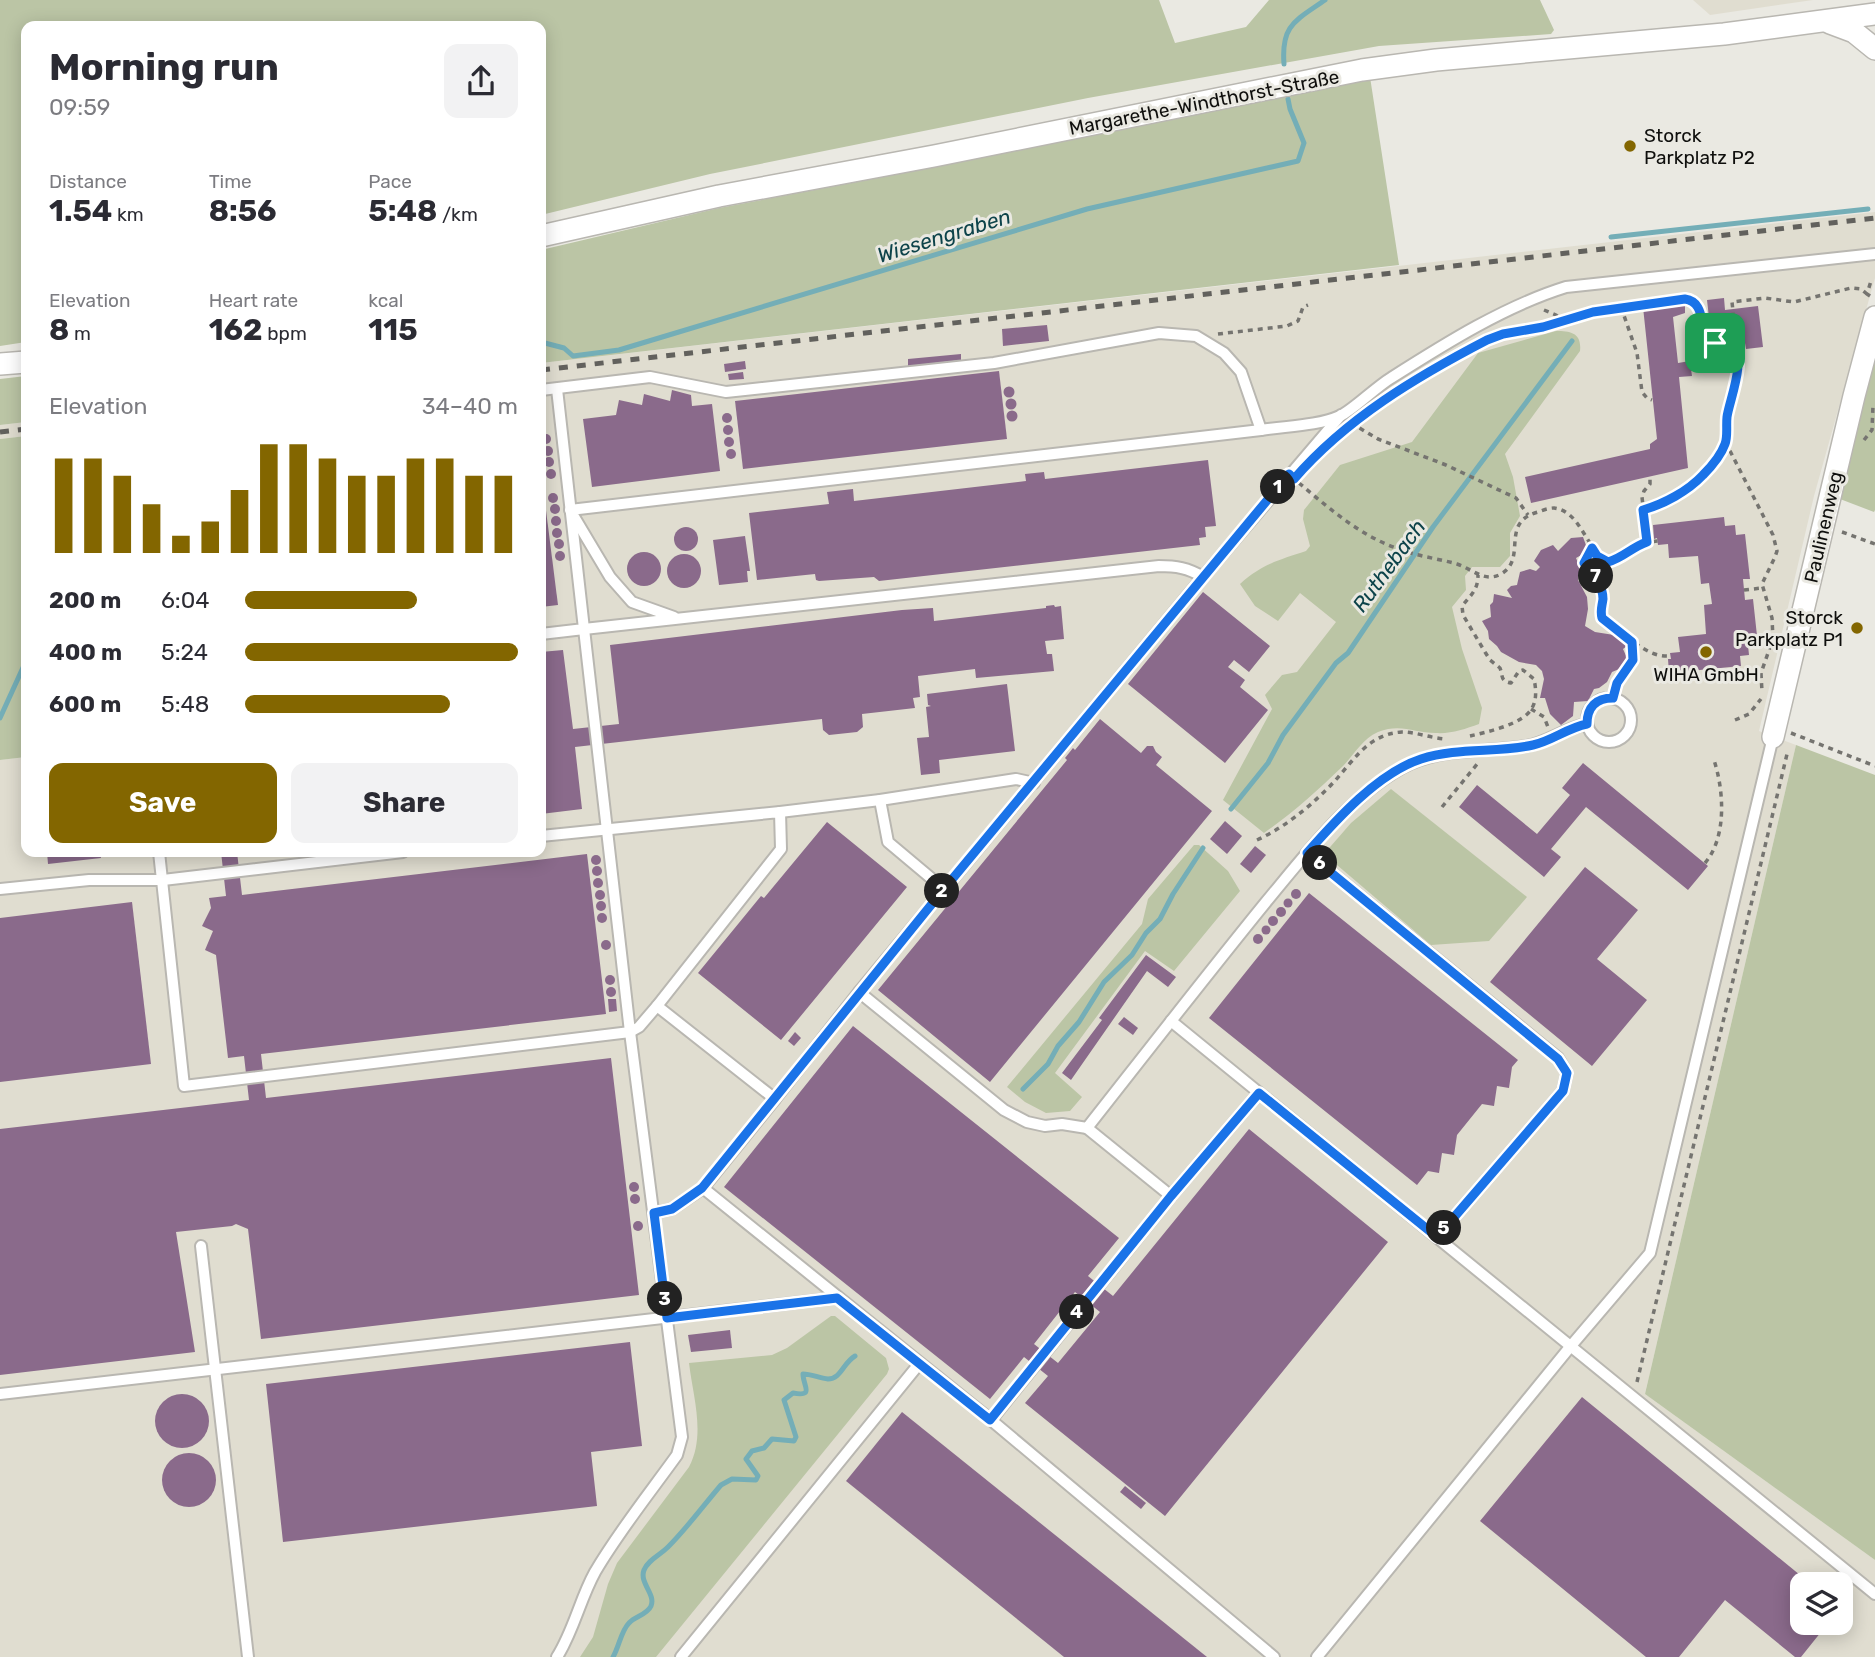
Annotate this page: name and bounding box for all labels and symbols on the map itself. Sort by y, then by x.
street label: Margarethe-Windthorst-Straße [1067,65,1341,140]
place label: Storck Parkplatz P2 [1644,124,1755,169]
marker: Storck Parkplatz P2 [1622,138,1638,154]
water label: Wiesengraben [874,203,1014,268]
pin [1685,313,1745,373]
street label: Paulinenweg [1799,469,1847,585]
pin: 1 [1260,470,1296,504]
water label: Ruthebach [1347,515,1430,617]
pin: 7 [1578,558,1614,594]
place label: Storck Parkplatz P1 [1735,606,1843,651]
marker: Storck Parkplatz P1 [1849,620,1865,636]
marker: WIHA GmbH [1698,644,1714,660]
place label: WIHA GmbH [1653,663,1759,686]
pin: 6 [1302,846,1338,880]
pin: 2 [925,874,960,908]
pin: 5 [1426,1210,1462,1246]
pin: 3 [648,1282,682,1316]
pin: 4 [1060,1294,1094,1330]

